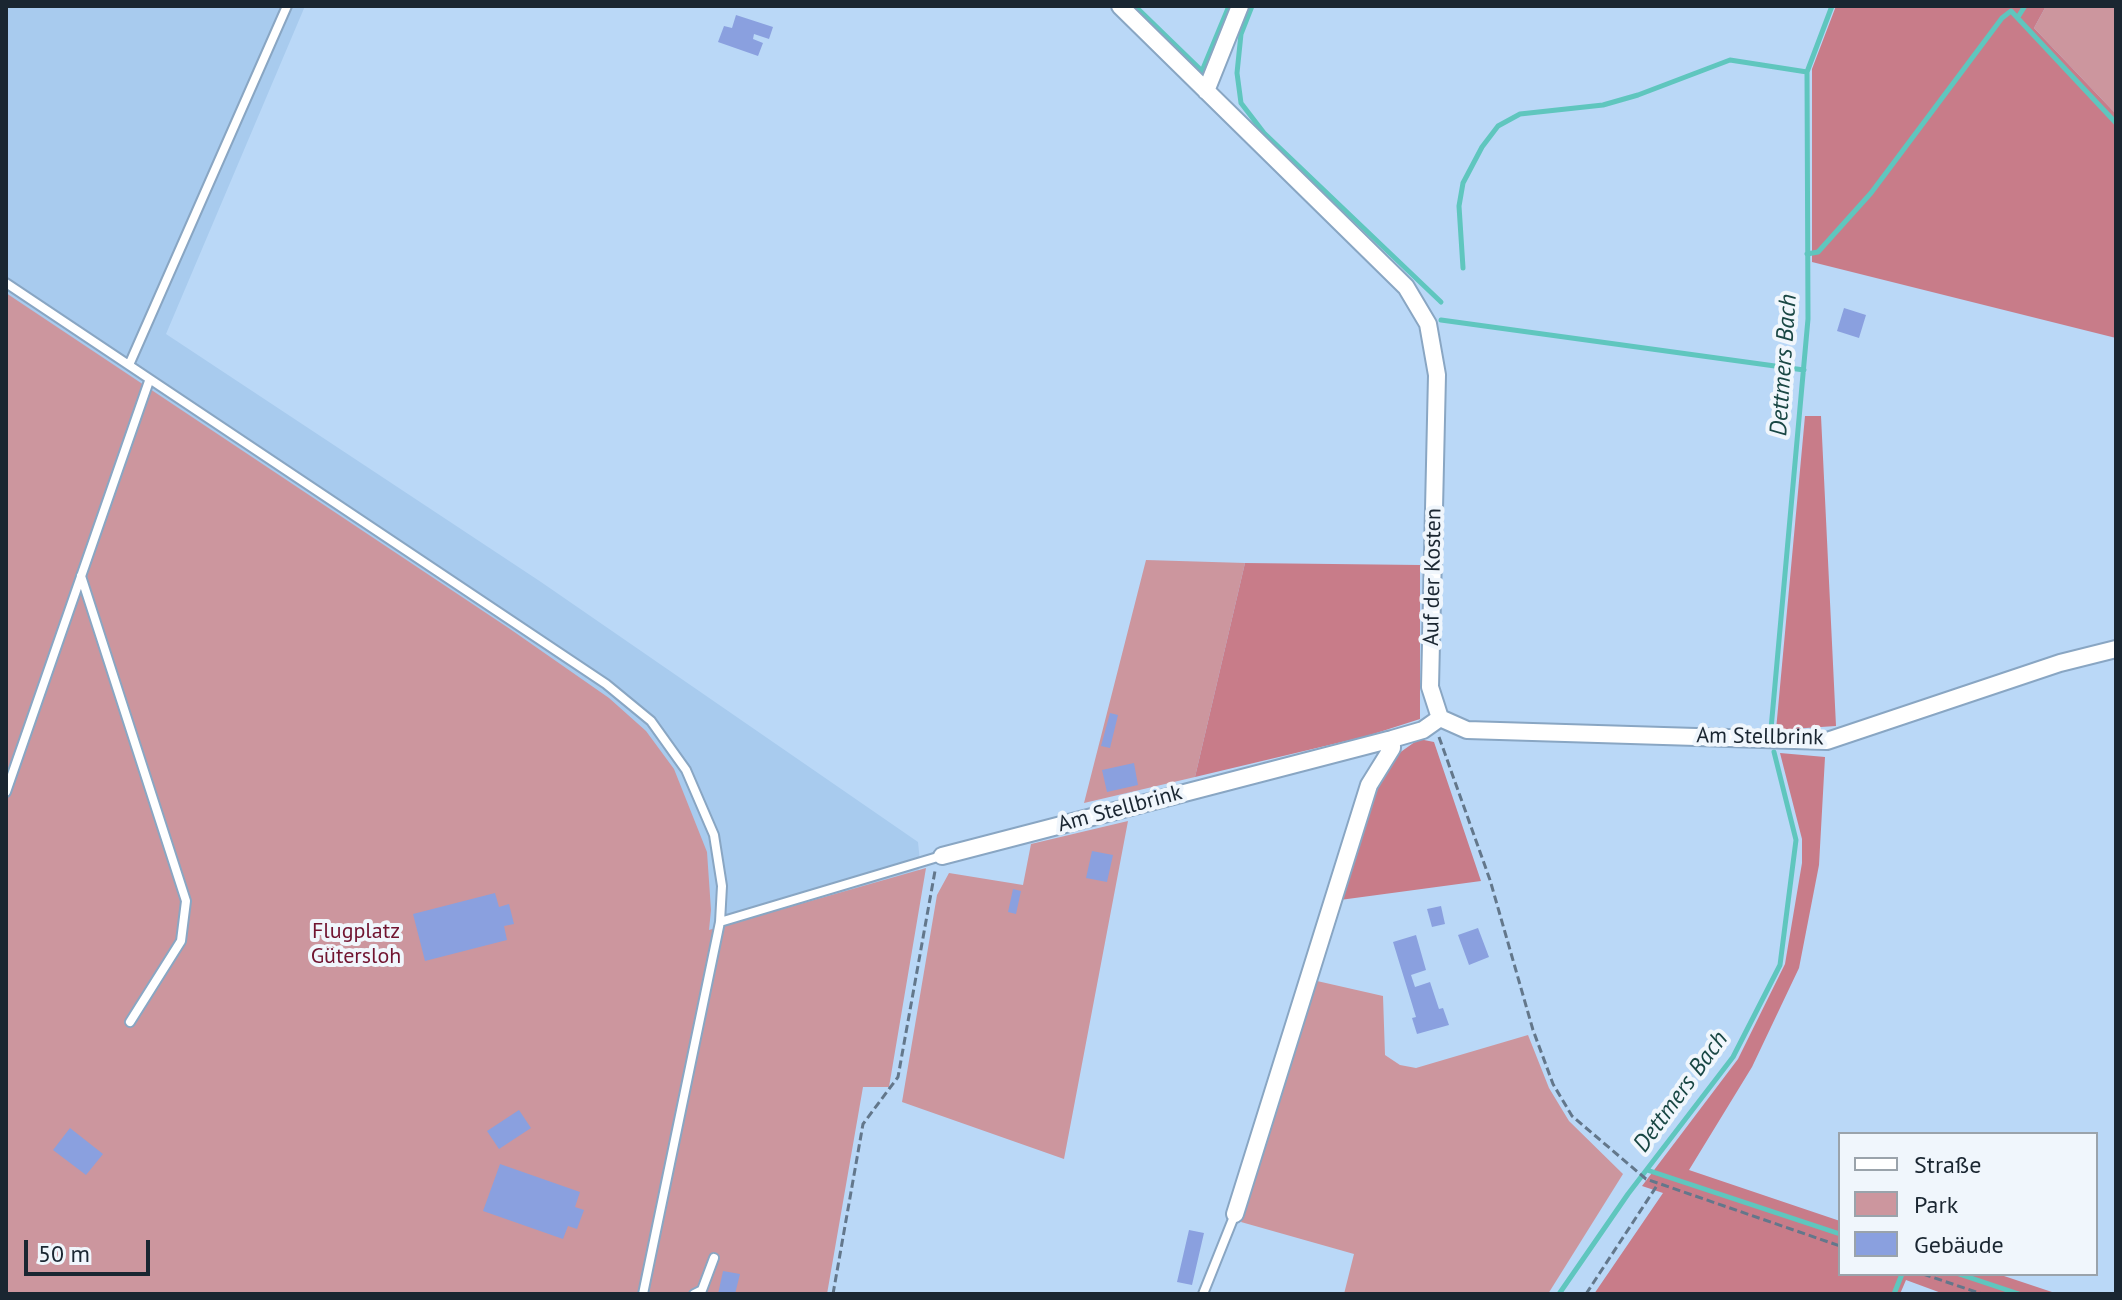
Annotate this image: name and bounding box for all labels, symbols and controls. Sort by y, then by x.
water label: Dettmers Bach [1765,293,1803,437]
street label: Auf der Kosten [1419,508,1447,646]
street label: Am Stellbrink [1696,723,1824,751]
street label: Am Stellbrink [1055,780,1185,838]
park label: Flugplatz Gütersloh [311,919,401,970]
water label: Dettmers Bach [1628,1026,1734,1158]
legend [1838,1132,2098,1276]
text: Straße [1914,1149,1981,1180]
text: Park [1914,1189,1958,1220]
scale bar [28,1224,154,1274]
text: Gebäude [1914,1229,2004,1260]
text: 50 m [38,1238,90,1269]

